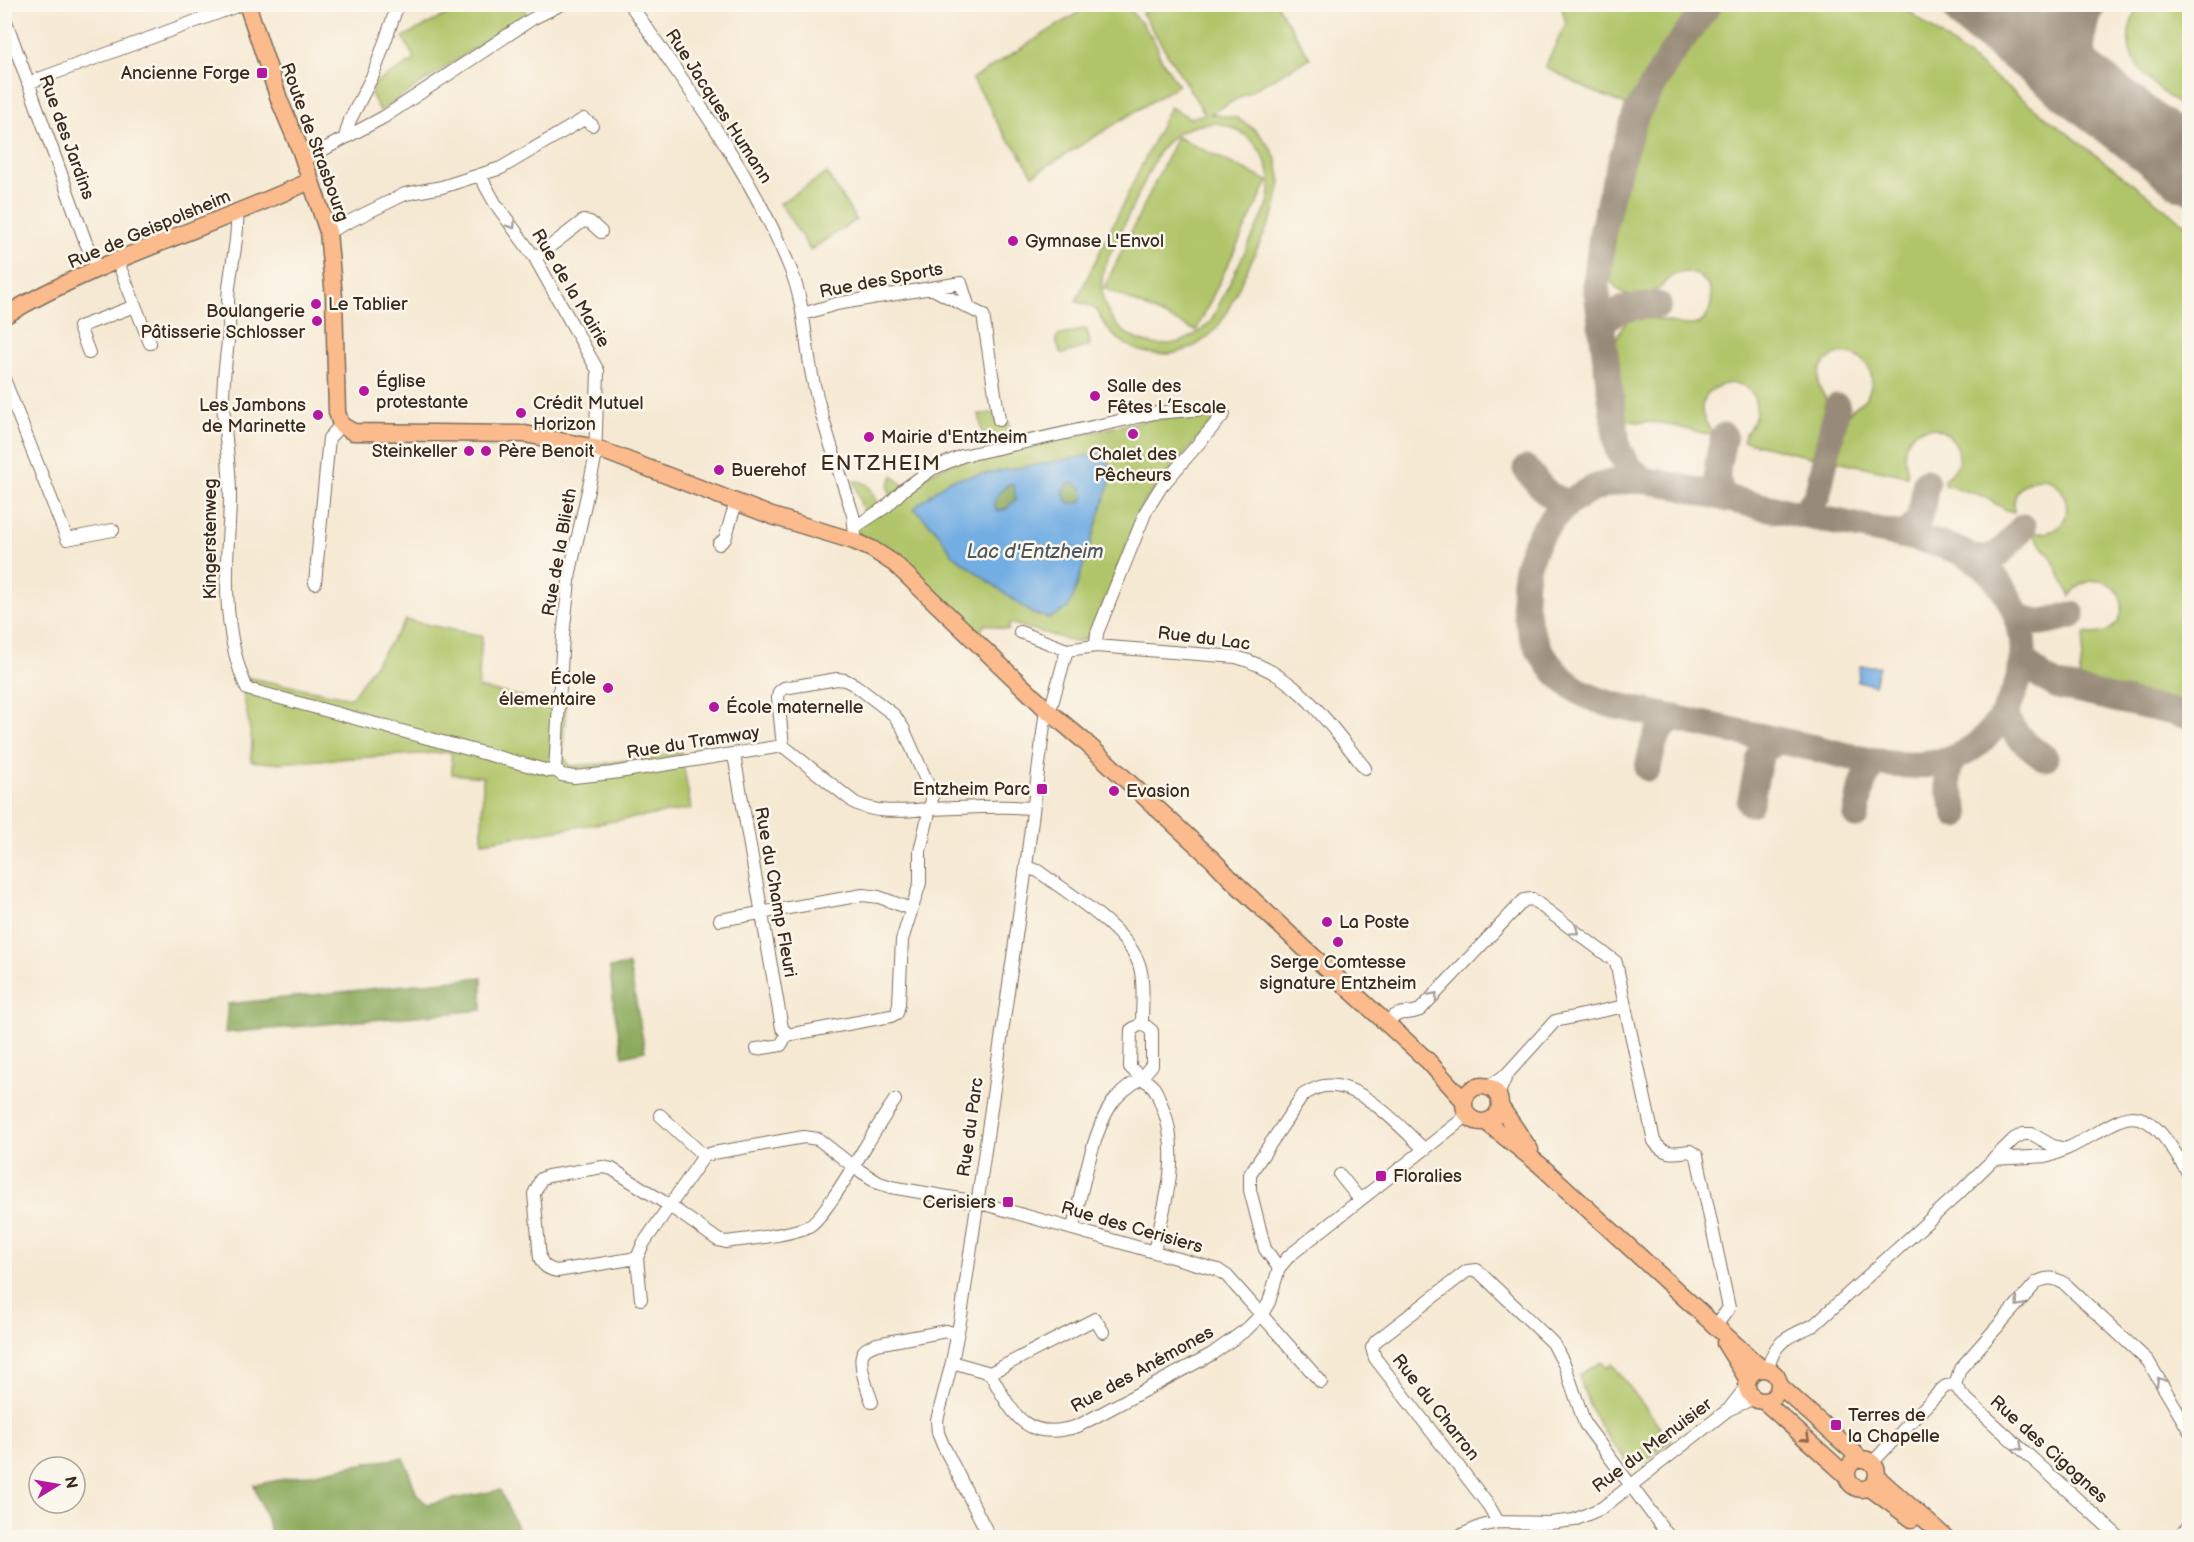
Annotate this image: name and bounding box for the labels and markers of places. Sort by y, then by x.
place label: Ancienne Forge [121,63,250,84]
marker: Ancienne Forge [255,66,269,80]
place label: Gymnase L'Envol [1025,231,1164,252]
marker: Gymnase L'Envol [1006,234,1020,248]
place label: Le Tablier [328,294,408,315]
marker: Le Tablier [309,297,323,311]
place label: Boulangerie Pâtisserie Schlosser [141,301,305,343]
marker: Boulangerie Pâtisserie Schlosser [310,314,324,328]
place label: Église protestante [376,369,468,413]
place label: Salle des Fêtes L’Escale [1107,376,1227,418]
marker: Église protestante [357,384,371,398]
marker: Salle des Fêtes L’Escale [1088,389,1102,403]
place label: Crédit Mutuel Horizon [533,393,643,435]
place label: Les Jambons de Marinette [199,395,306,437]
marker: Crédit Mutuel Horizon [514,406,528,420]
marker: Les Jambons de Marinette [311,408,325,422]
place label: Mairie d'Entzheim [881,427,1027,448]
marker: Chalet des Pêcheurs [1126,427,1140,441]
marker: Mairie d'Entzheim [862,430,876,444]
place label: Steinkeller [372,441,457,462]
place label: Père Benoit [498,441,595,462]
marker: Steinkeller [462,444,476,458]
marker: Père Benoit [479,444,493,458]
place label: Chalet des Pêcheurs [1089,444,1177,486]
place label: Buerehof [731,460,807,481]
marker: Buerehof [712,463,726,477]
place label: École élementaire [499,666,596,710]
marker: École élementaire [601,681,615,695]
place label: École maternelle [726,695,864,718]
marker: École maternelle [707,700,721,714]
place label: Entzheim Parc [913,779,1030,800]
place label: Evasion [1126,781,1190,802]
marker: Entzheim Parc [1035,782,1049,796]
marker: Evasion [1107,784,1121,798]
place label: La Poste [1339,912,1410,933]
marker: La Poste [1320,915,1334,929]
marker: Serge Comtesse signature Entzheim [1331,935,1345,949]
place label: Serge Comtesse signature Entzheim [1260,952,1416,994]
place label: Floralies [1393,1166,1462,1187]
marker: Floralies [1374,1169,1388,1183]
place label: Cerisiers [923,1192,996,1213]
marker: Cerisiers [1001,1195,1015,1209]
place label: Terres de la Chapelle [1848,1405,1940,1447]
marker: Terres de la Chapelle [1829,1418,1843,1432]

